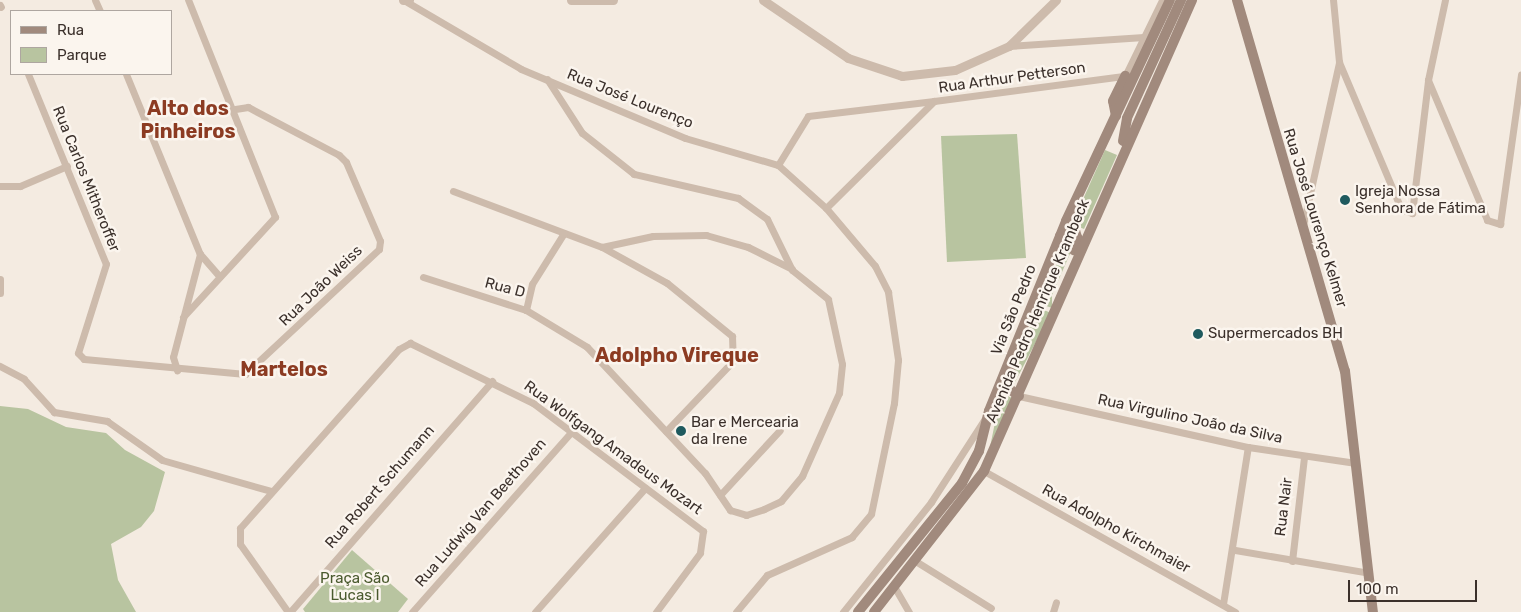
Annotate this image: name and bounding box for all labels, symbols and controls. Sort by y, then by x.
legend [10,10,172,75]
text: Rua [57,21,84,39]
text: Parque [57,46,107,64]
street label: Rua Arthur Petterson [937,59,1087,97]
street label: Rua José Lourenço [564,65,696,133]
district label: Alto dos Pinheiros [141,96,235,143]
street label: Rua Carlos Mitheroffer [48,103,124,255]
street label: Rua José Lourenço Kelmer [1279,126,1351,310]
place label: Igreja Nossa Senhora de Fátima [1355,182,1486,217]
marker: Igreja Nossa Senhora de Fátima [1339,194,1351,206]
street label: Avenida Pedro Henrique Krambeck [983,196,1093,426]
street label: Rua João Weiss [276,242,366,330]
street label: Via São Pedro [988,262,1040,358]
street label: Rua D [483,274,527,302]
place label: Supermercados BH [1208,325,1343,343]
marker: Supermercados BH [1192,328,1204,340]
district label: Adolpho Vireque [595,343,759,367]
district label: Martelos [240,357,328,381]
street label: Rua Wolfgang Amadeus Mozart [520,377,706,519]
street label: Rua Virgulino João da Silva [1096,391,1284,447]
place label: Bar e Mercearia da Irene [691,413,799,448]
street label: Rua Robert Schumann [322,422,438,552]
marker: Bar e Mercearia da Irene [675,425,687,437]
street label: Rua Ludwig Van Beethoven [412,435,550,591]
street label: Rua Nair [1271,477,1297,537]
street label: Rua Adolpho Kirchmaier [1038,481,1194,577]
park label: Praça São Lucas I [320,569,390,604]
scale bar [1351,570,1480,602]
text: 100 m [1356,580,1398,598]

